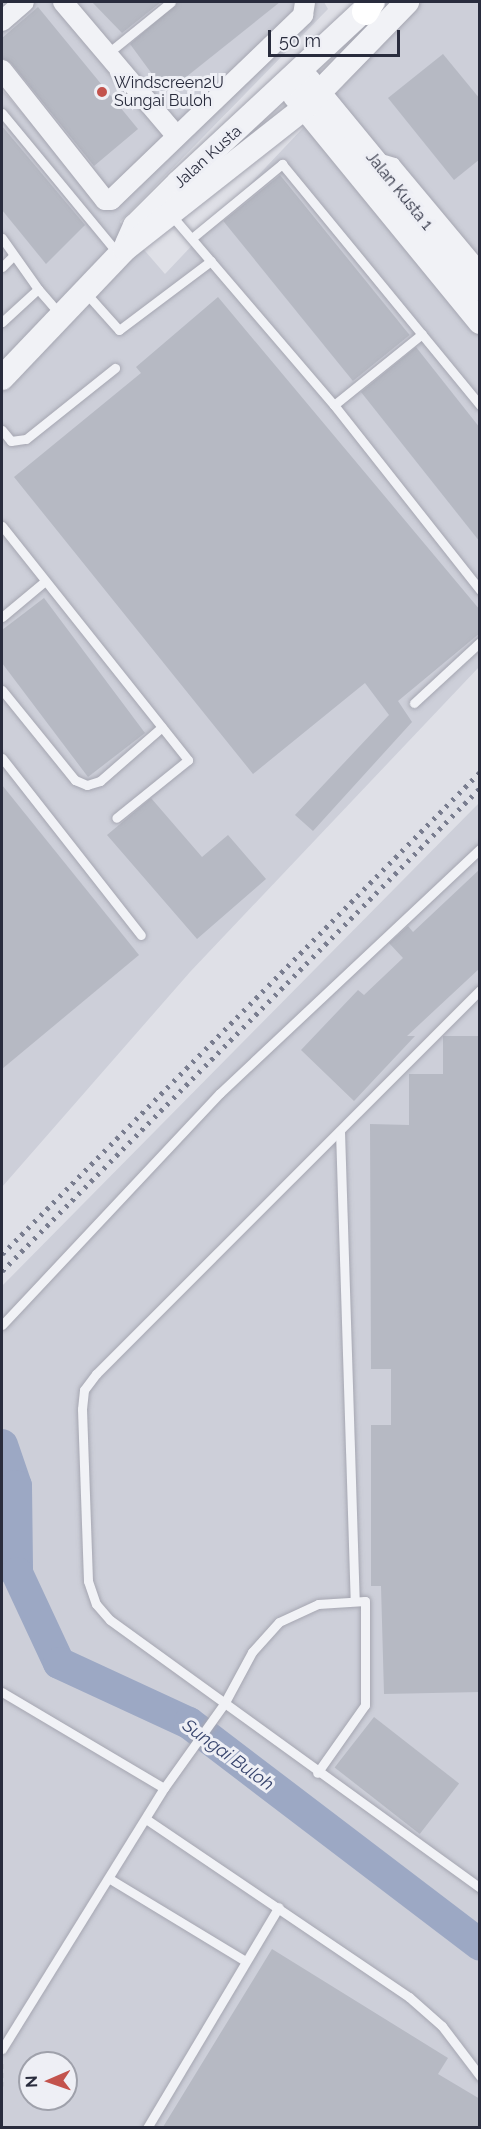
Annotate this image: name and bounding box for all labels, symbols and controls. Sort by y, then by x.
scale bar [271,18,403,56]
text: 50 m [279,30,321,51]
place label: Windscreen2U Sungai Buloh [114,73,224,111]
marker: Windscreen2U Sungai Buloh [95,85,109,99]
street label: Jalan Kusta [170,122,246,192]
street label: Jalan Kusta 1 [362,148,436,234]
water label: Sungai Buloh [178,1715,278,1795]
north arrow [18,2051,78,2111]
text: N [22,2075,41,2088]

